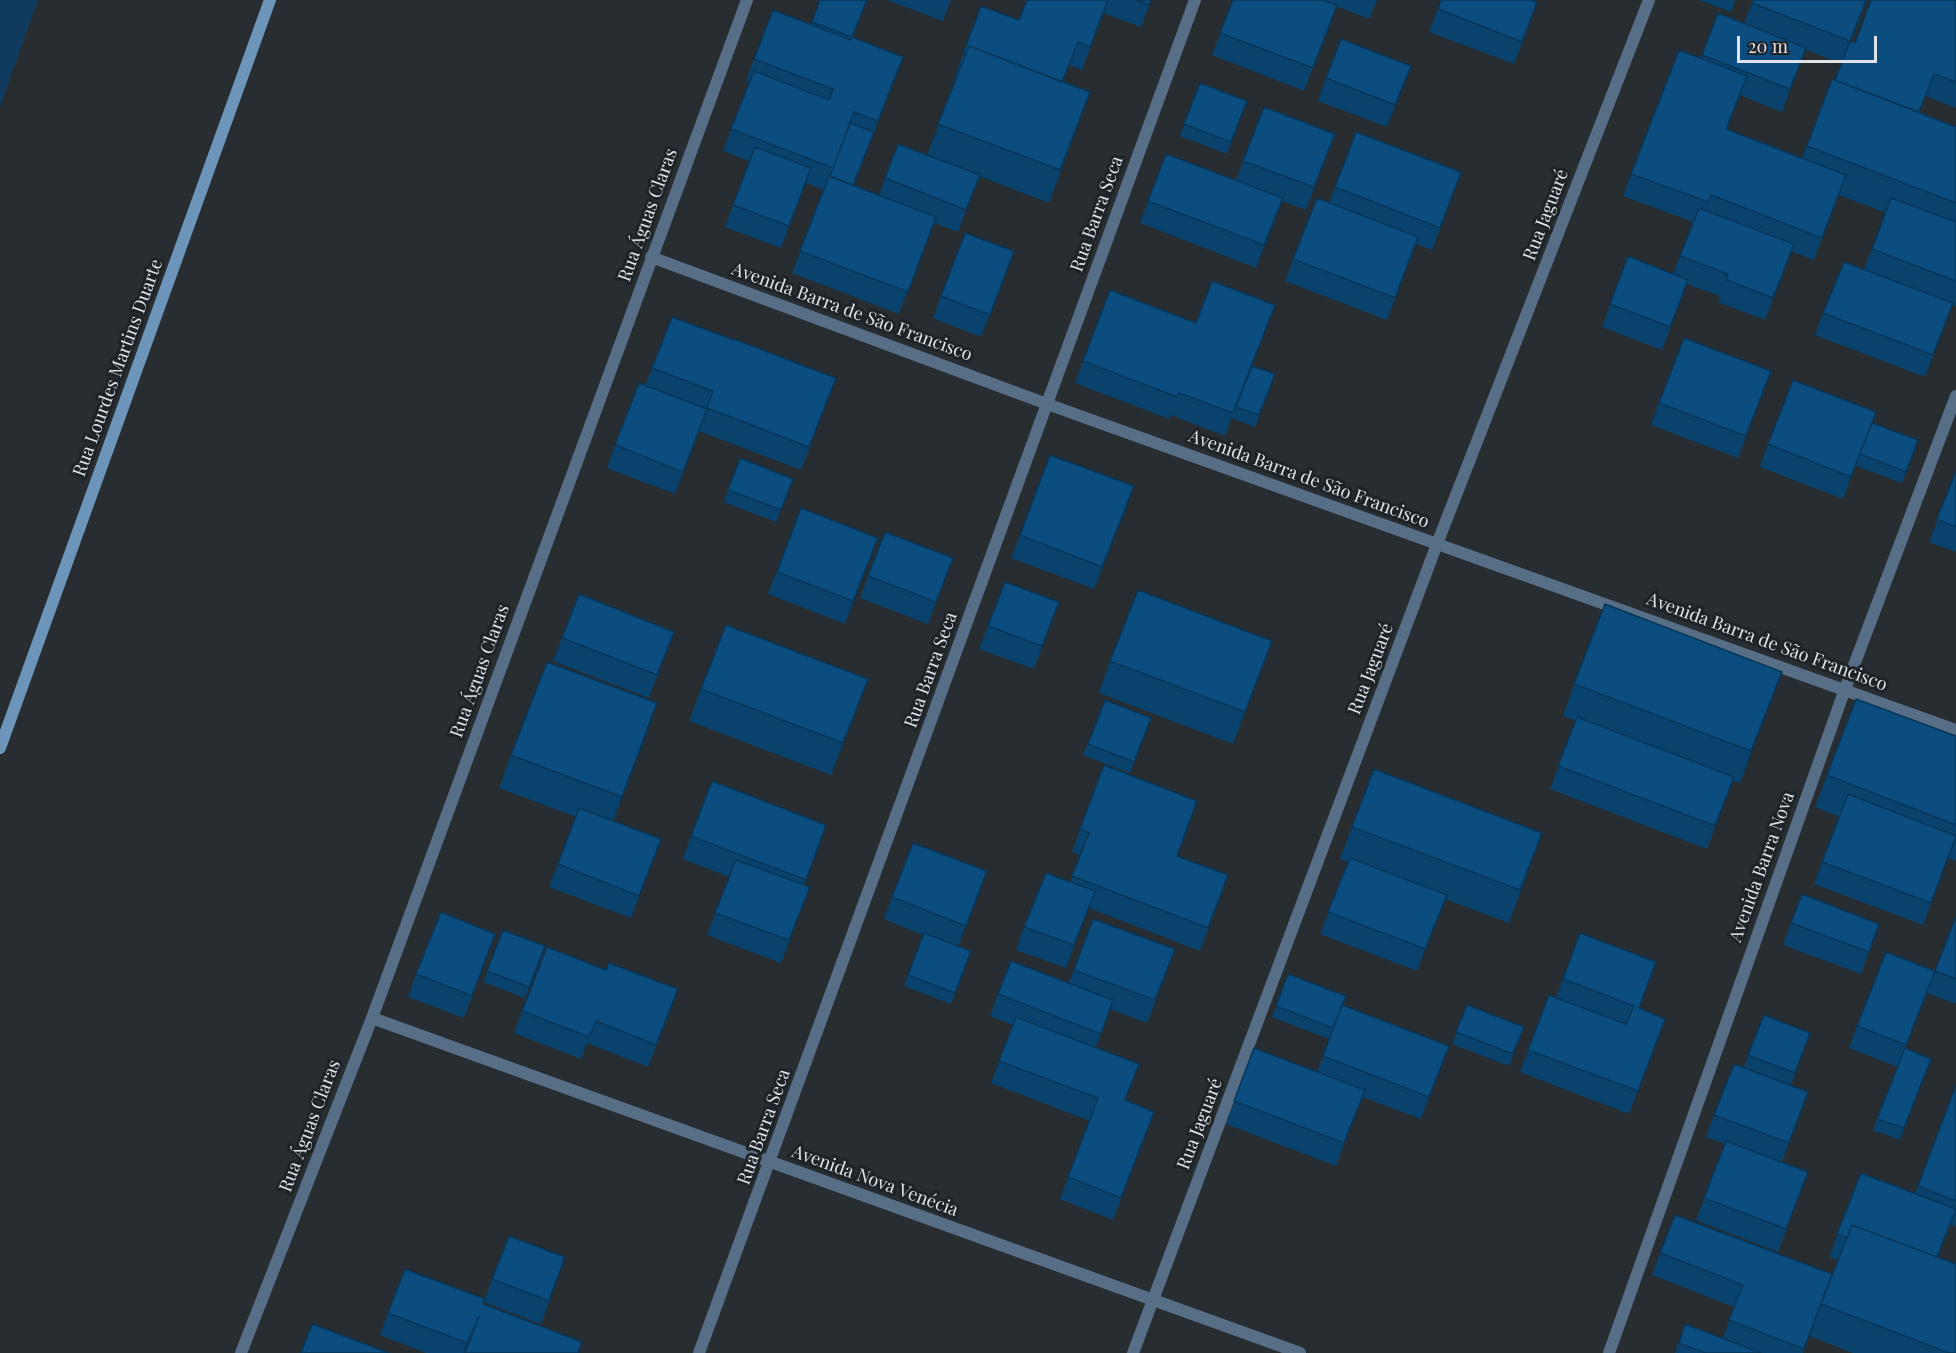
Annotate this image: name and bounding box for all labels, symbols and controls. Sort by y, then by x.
scale bar [1740,24,1880,62]
text: 20 m [1748,34,1788,58]
street label: Rua Águas Claras [614,146,682,284]
street label: Rua Barra Seca [1066,153,1128,275]
street label: Rua Jaguaré [1519,166,1573,264]
street label: Rua Lourdes Martins Duarte [69,256,167,480]
street label: Avenida Barra de São Francisco [729,258,975,366]
street label: Avenida Barra de São Francisco [1186,425,1432,533]
street label: Avenida Barra de São Francisco [1644,588,1890,696]
street label: Rua Águas Claras [446,602,514,740]
street label: Rua Barra Seca [900,609,962,731]
street label: Rua Jaguaré [1344,620,1398,718]
street label: Avenida Barra Nova [1725,789,1799,945]
street label: Rua Águas Claras [275,1057,345,1195]
street label: Rua Barra Seca [733,1066,795,1188]
street label: Rua Jaguaré [1173,1075,1227,1173]
street label: Avenida Nova Venécia [789,1141,961,1221]

